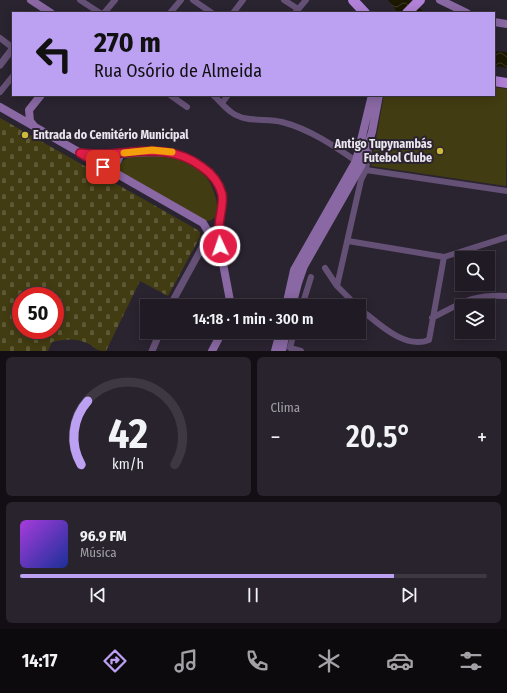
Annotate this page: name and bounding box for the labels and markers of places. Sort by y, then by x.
place label: Entrada do Cemitério Municipal [33,128,189,142]
marker: Entrada do Cemitério Municipal [20,130,30,140]
place label: Antigo Tupynambás Futebol Clube [334,137,433,165]
marker: Antigo Tupynambás Futebol Clube [435,146,445,156]
pin [86,150,120,184]

